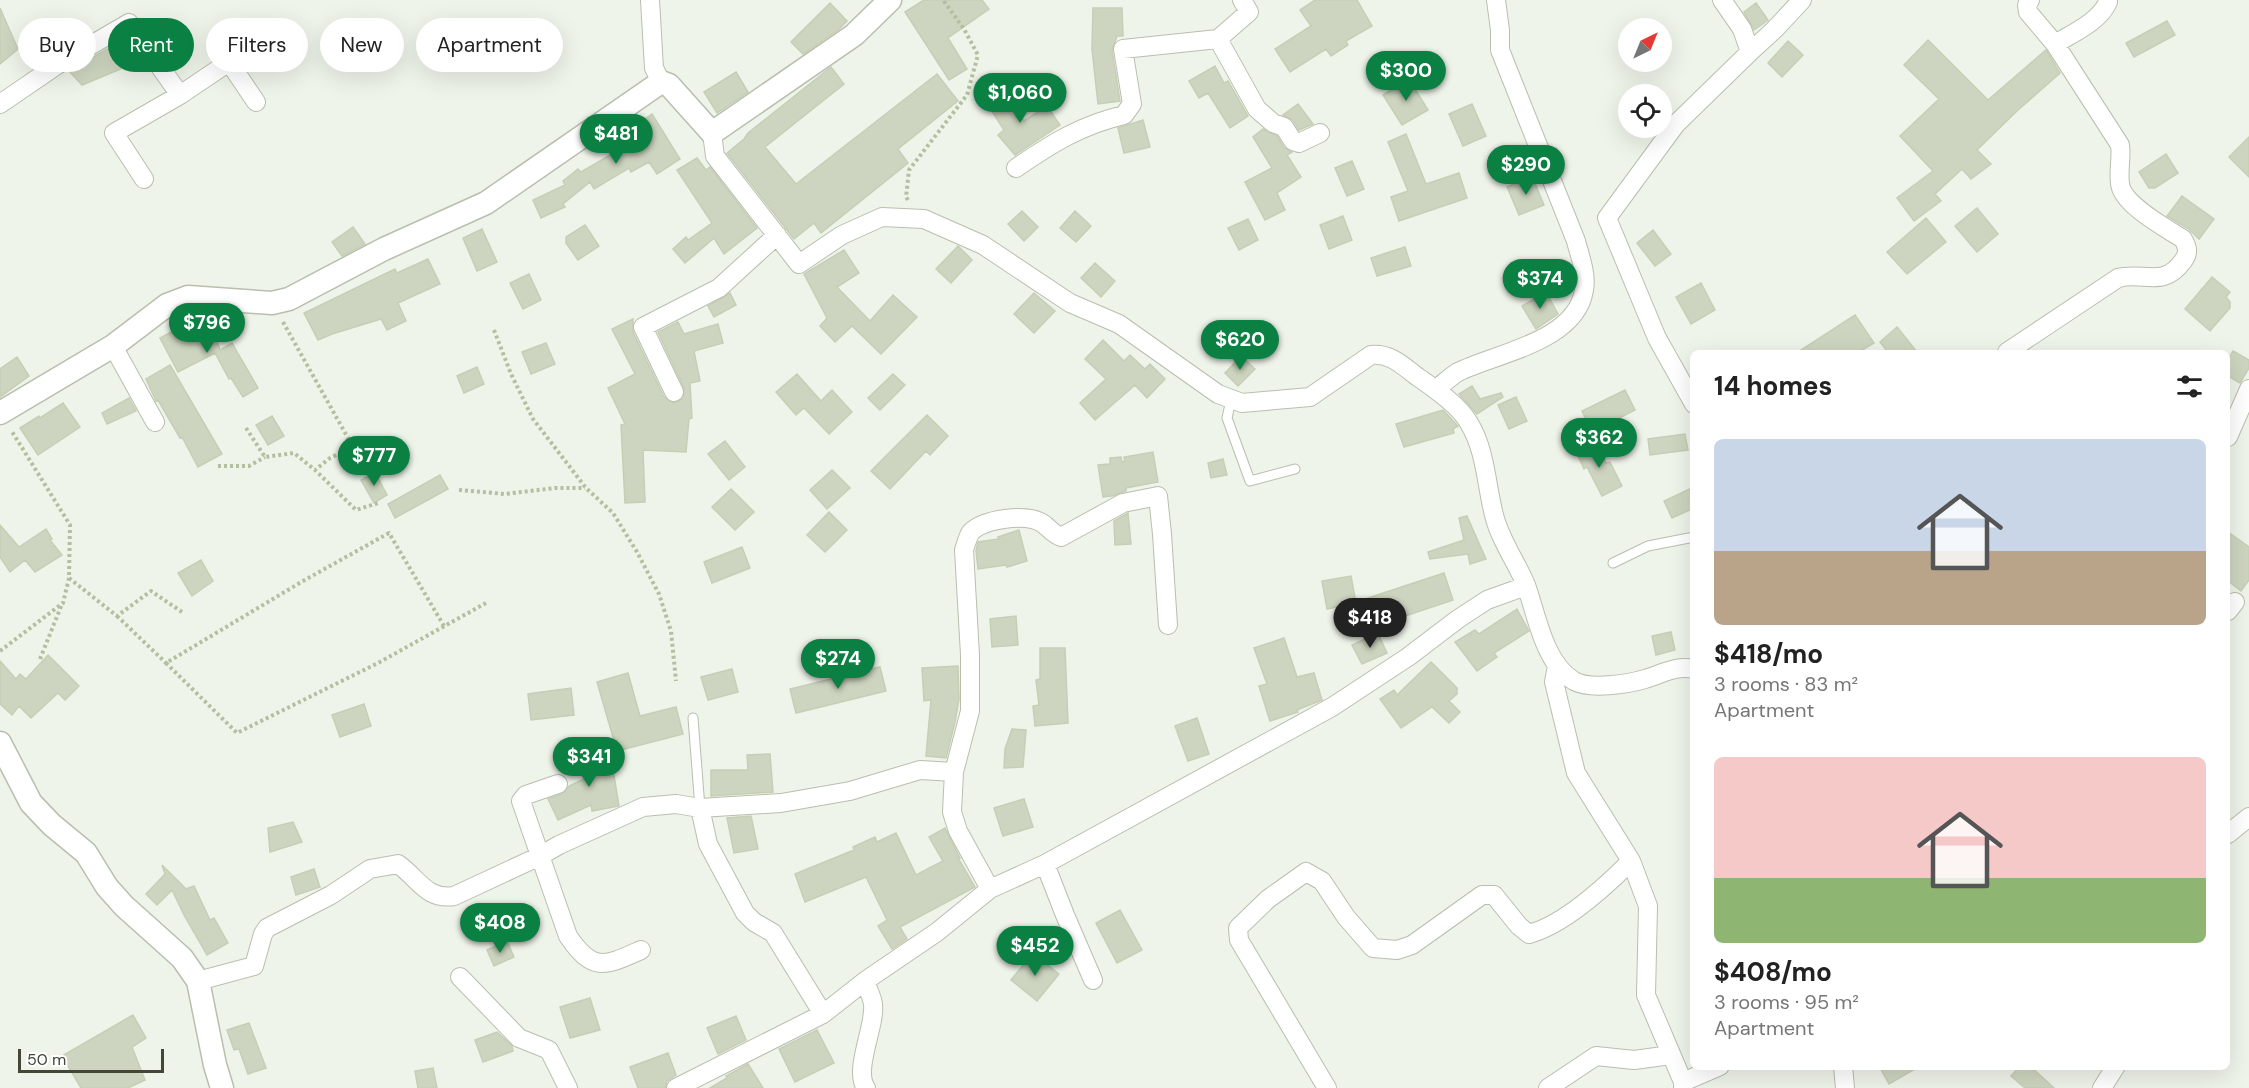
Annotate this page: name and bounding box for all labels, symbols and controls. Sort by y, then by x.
chip: Buy [18,18,96,72]
chip: Rent [108,18,194,72]
chip: Filters [206,18,308,72]
chip: New [320,18,404,72]
chip: Apartment [416,18,563,72]
north arrow [1618,18,1672,72]
map controls [1618,18,1672,138]
pin: $300 [1370,51,1442,102]
text: $300 [1380,57,1432,83]
pin: $1,060 [971,73,1069,124]
text: $1,060 [987,79,1053,105]
button: locate [1618,84,1672,138]
pin: $481 [580,114,652,165]
text: $481 [594,120,638,146]
pin: $290 [1490,145,1562,196]
text: $290 [1501,151,1551,177]
pin: $374 [1504,259,1576,310]
text: $374 [1517,265,1563,291]
pin: $796 [171,303,243,354]
text: $796 [183,309,231,335]
pin: $620 [1204,320,1276,371]
text: $620 [1215,326,1265,352]
text: 14 homes [1714,369,1832,403]
icon: filters [2173,370,2206,403]
pin: $362 [1563,418,1635,469]
text: $362 [1575,424,1623,450]
pin: $777 [338,436,410,487]
text: $777 [352,442,396,468]
icon: home [1906,478,2014,586]
pin: $418 [1334,598,1406,649]
text: $418 [1347,604,1393,630]
text: $418/mo [1714,637,1823,671]
pin: $274 [802,639,874,690]
text: $274 [815,645,861,671]
text: 3 rooms · 83 m² [1714,671,1858,697]
text: Apartment [1714,697,1814,723]
pin: $341 [553,737,625,788]
text: $341 [567,743,611,769]
icon: home [1906,796,2014,904]
pin: $408 [464,903,536,954]
text: $408 [474,909,526,935]
pin: $452 [999,926,1071,977]
text: $452 [1011,932,1059,958]
text: $408/mo [1714,955,1832,989]
text: 3 rooms · 95 m² [1714,989,1859,1015]
text: Apartment [1714,1015,1814,1041]
scale bar [18,1046,164,1074]
text: 50 m [27,1049,66,1070]

